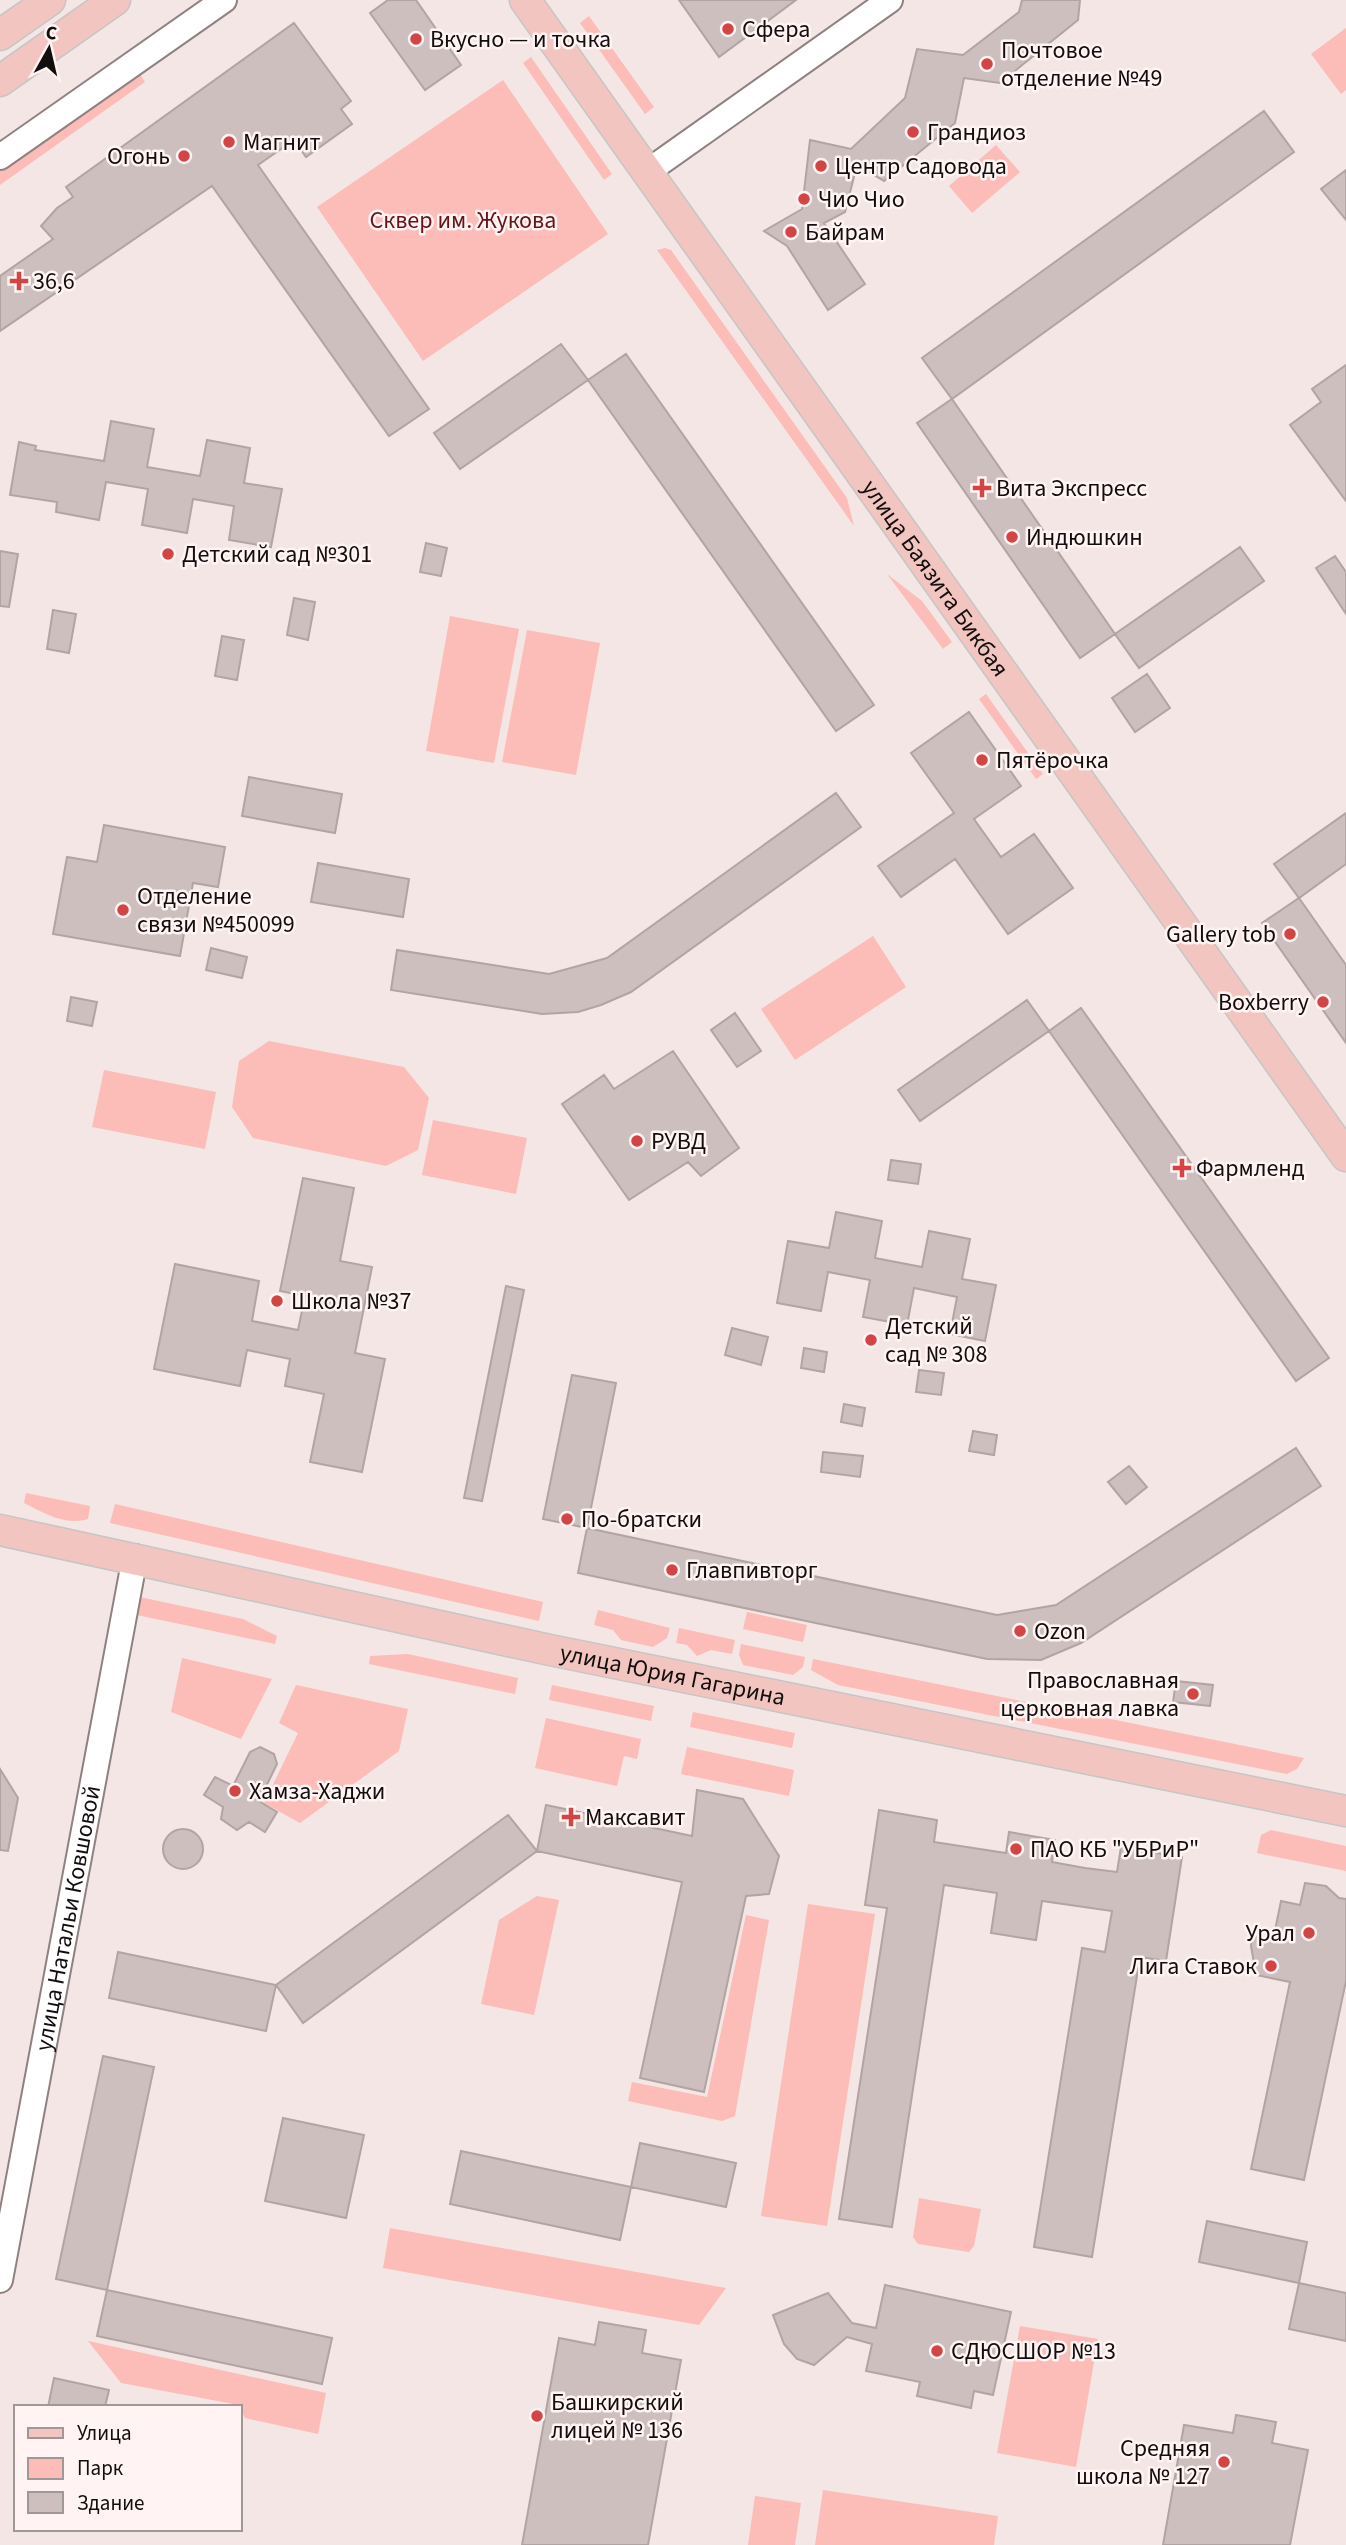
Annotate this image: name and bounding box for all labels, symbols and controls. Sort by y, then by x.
place label: Сфера [742,12,810,47]
north arrow [14,14,84,84]
text: С [44,20,59,48]
marker: Сфера [720,21,736,37]
place label: Вкусно — и точка [430,22,611,57]
marker: Вкусно — и точка [408,31,424,47]
place label: Почтовое отделение №49 [1001,33,1162,96]
marker: Почтовое отделение №49 [979,56,995,72]
place label: Грандиоз [927,115,1026,150]
marker: Грандиоз [905,124,921,140]
place label: Магнит [243,125,321,160]
marker: Магнит [221,134,237,150]
place label: Огонь [107,139,170,174]
marker: Огонь [176,148,192,164]
place label: Центр Садовода [835,149,1007,184]
marker: Центр Садовода [813,158,829,174]
place label: Чио Чио [818,182,905,217]
marker: Чио Чио [796,191,812,207]
park label: Сквер им. Жукова [370,203,556,238]
place label: Байрам [805,215,885,250]
marker: Байрам [783,224,799,240]
place label: 36,6 [33,264,75,299]
marker: 36,6 [11,273,27,289]
place label: Вита Экспресс [996,471,1147,506]
street label: улица Баязита Бикбая [853,473,1017,684]
marker: Вита Экспресс [974,480,990,496]
place label: Индюшкин [1026,520,1143,555]
marker: Индюшкин [1004,529,1020,545]
place label: Детский сад №301 [182,537,372,572]
marker: Детский сад №301 [160,546,176,562]
place label: Пятёрочка [996,743,1109,778]
marker: Пятёрочка [974,752,990,768]
place label: Отделение связи №450099 [137,879,295,942]
marker: Отделение связи №450099 [115,902,131,918]
place label: Gallery tob [1166,917,1276,952]
marker: Gallery tob [1282,926,1298,942]
place label: Boxberry [1218,985,1309,1020]
marker: Boxberry [1315,994,1331,1010]
place label: РУВД [651,1124,706,1159]
marker: РУВД [629,1133,645,1149]
place label: Фармленд [1196,1151,1305,1186]
marker: Фармленд [1174,1160,1190,1176]
place label: Школа №37 [291,1284,411,1319]
marker: Школа №37 [269,1293,285,1309]
place label: Детский сад № 308 [885,1309,987,1372]
marker: Детский сад № 308 [863,1332,879,1348]
place label: По-братски [581,1502,702,1537]
marker: По-братски [559,1511,575,1527]
place label: Главпивторг [686,1553,818,1588]
marker: Главпивторг [664,1562,680,1578]
place label: Ozon [1034,1614,1086,1649]
marker: Ozon [1012,1623,1028,1639]
street label: улица Юрия Гагарина [557,1635,788,1715]
place label: Православная церковная лавка [1000,1663,1179,1726]
marker: Православная церковная лавка [1185,1686,1201,1702]
place label: Хамза-Хаджи [249,1774,385,1809]
street label: улица Натальи Ковшовой [26,1783,110,2054]
marker: Хамза-Хаджи [227,1783,243,1799]
place label: Максавит [585,1800,686,1835]
marker: Максавит [563,1809,579,1825]
place label: ПАО КБ "УБРиР" [1030,1832,1199,1867]
marker: ПАО КБ "УБРиР" [1008,1841,1024,1857]
place label: Урал [1246,1916,1295,1951]
marker: Урал [1301,1925,1317,1941]
place label: Лига Ставок [1130,1949,1257,1984]
marker: Лига Ставок [1263,1958,1279,1974]
place label: СДЮСШОР №13 [951,2334,1116,2369]
marker: СДЮСШОР №13 [929,2343,945,2359]
place label: Башкирский лицей № 136 [551,2385,684,2448]
legend [14,2405,242,2531]
marker: Башкирский лицей № 136 [529,2408,545,2424]
text: Улица [77,2418,132,2448]
place label: Средняя школа № 127 [1076,2431,1210,2494]
text: Парк [77,2453,124,2483]
marker: Средняя школа № 127 [1216,2454,1232,2470]
text: Здание [77,2488,145,2518]

